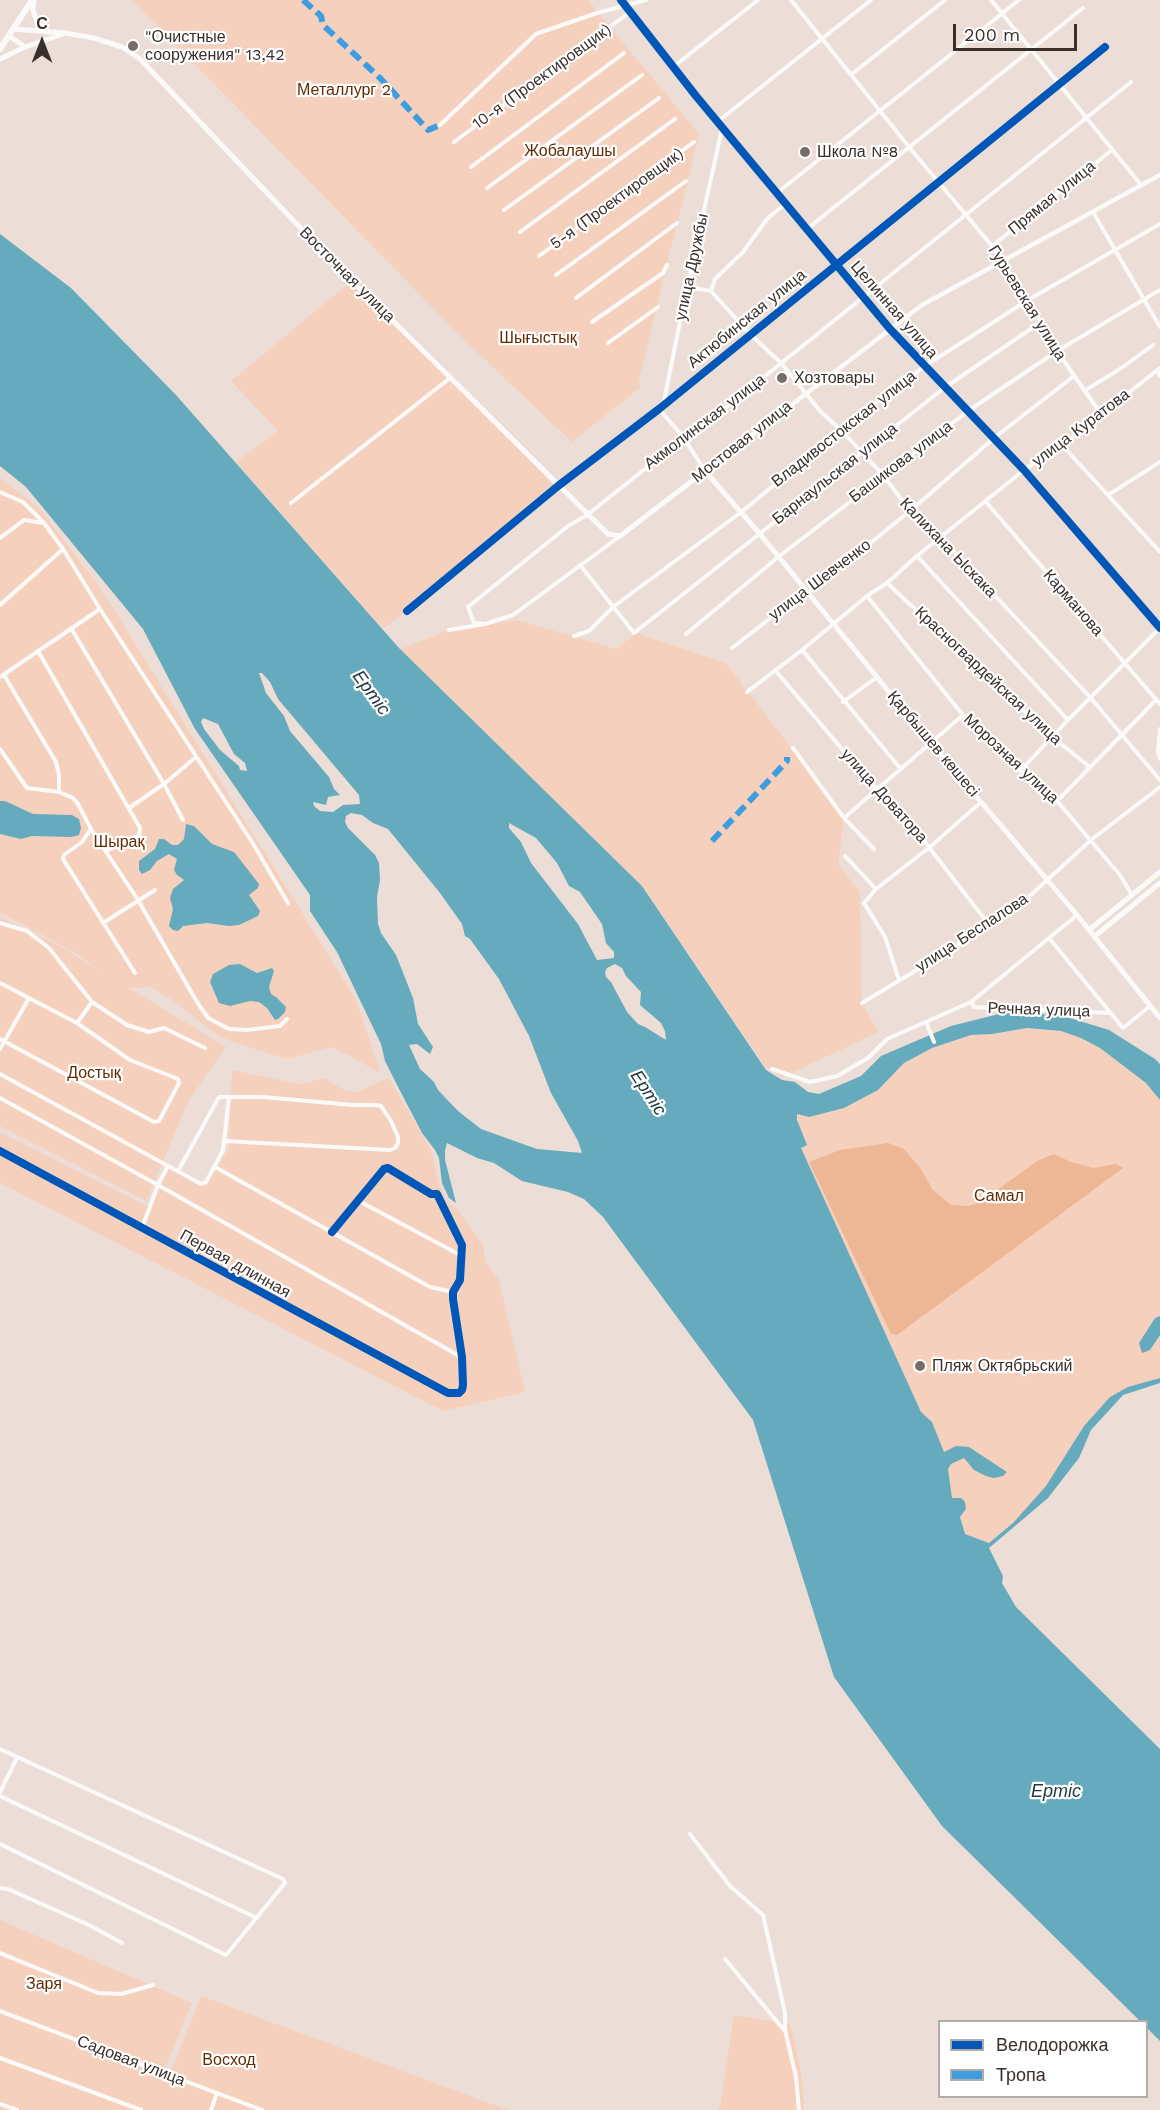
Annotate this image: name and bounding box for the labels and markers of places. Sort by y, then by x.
place label: "Очистные сооружения" 13,42 [145,27,285,65]
marker: "Очистные сооружения" 13,42 [126,39,140,53]
place label: Школа №8 [817,142,898,162]
marker: Школа №8 [798,145,812,159]
place label: Хозтовары [794,368,874,388]
marker: Хозтовары [775,371,789,385]
place label: Пляж Октябрьский [932,1356,1073,1376]
marker: Пляж Октябрьский [913,1359,927,1373]

